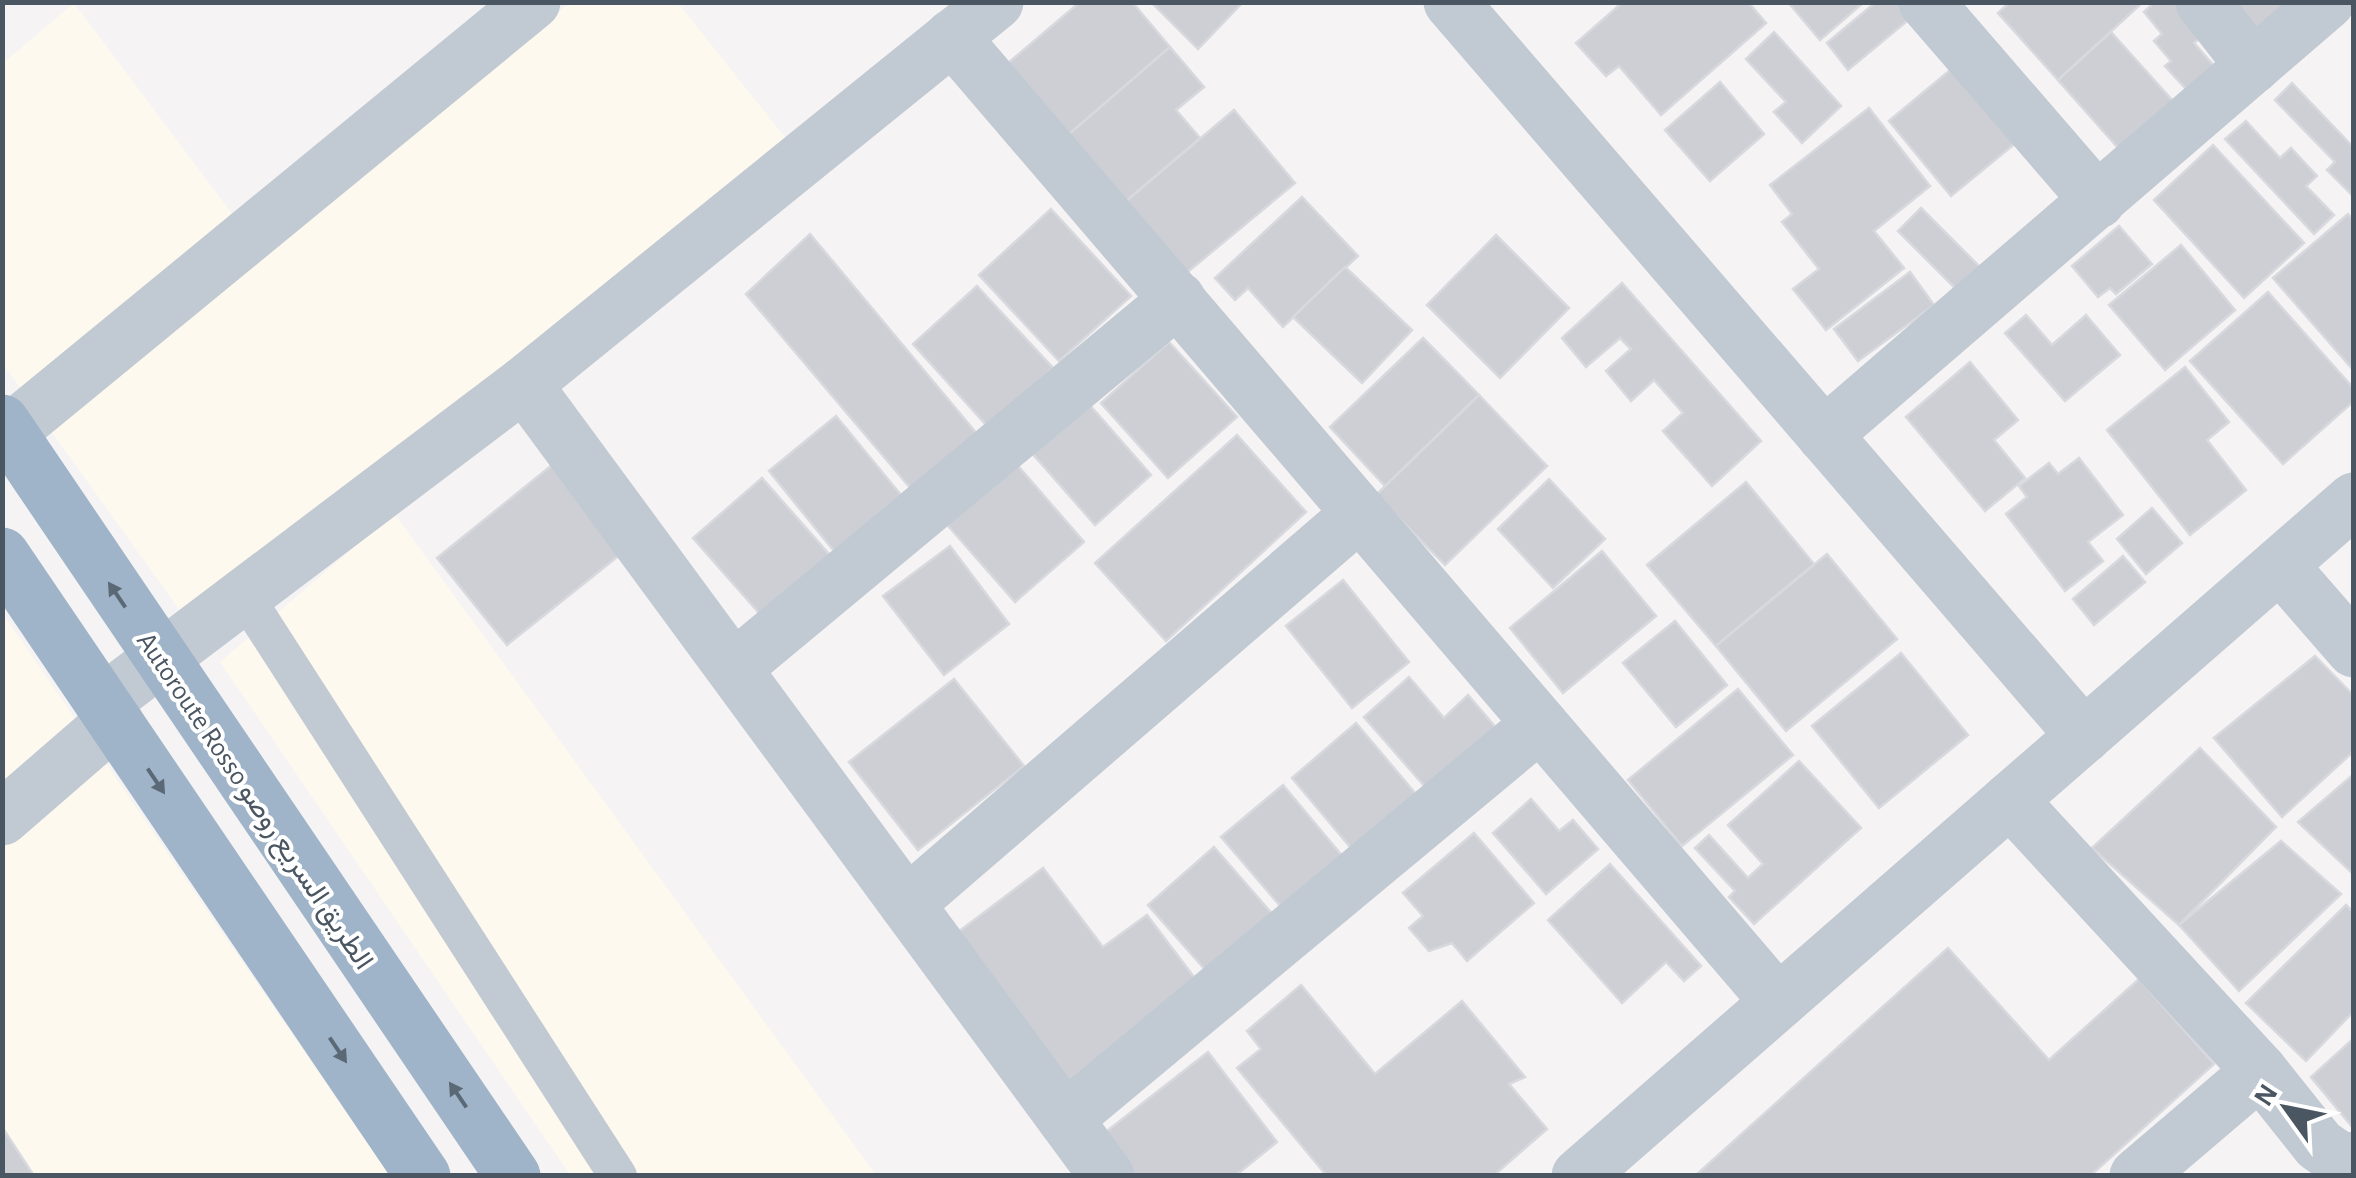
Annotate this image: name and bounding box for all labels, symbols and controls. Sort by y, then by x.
one-way arrow [109,581,127,608]
street label: Autoroute Rosso الطريق السريع روصو [128,628,378,977]
one-way arrow [146,767,164,794]
one-way arrow [328,1036,347,1063]
north arrow [2236,1058,2336,1158]
text: N [2250,1080,2284,1111]
one-way arrow [449,1082,468,1108]

